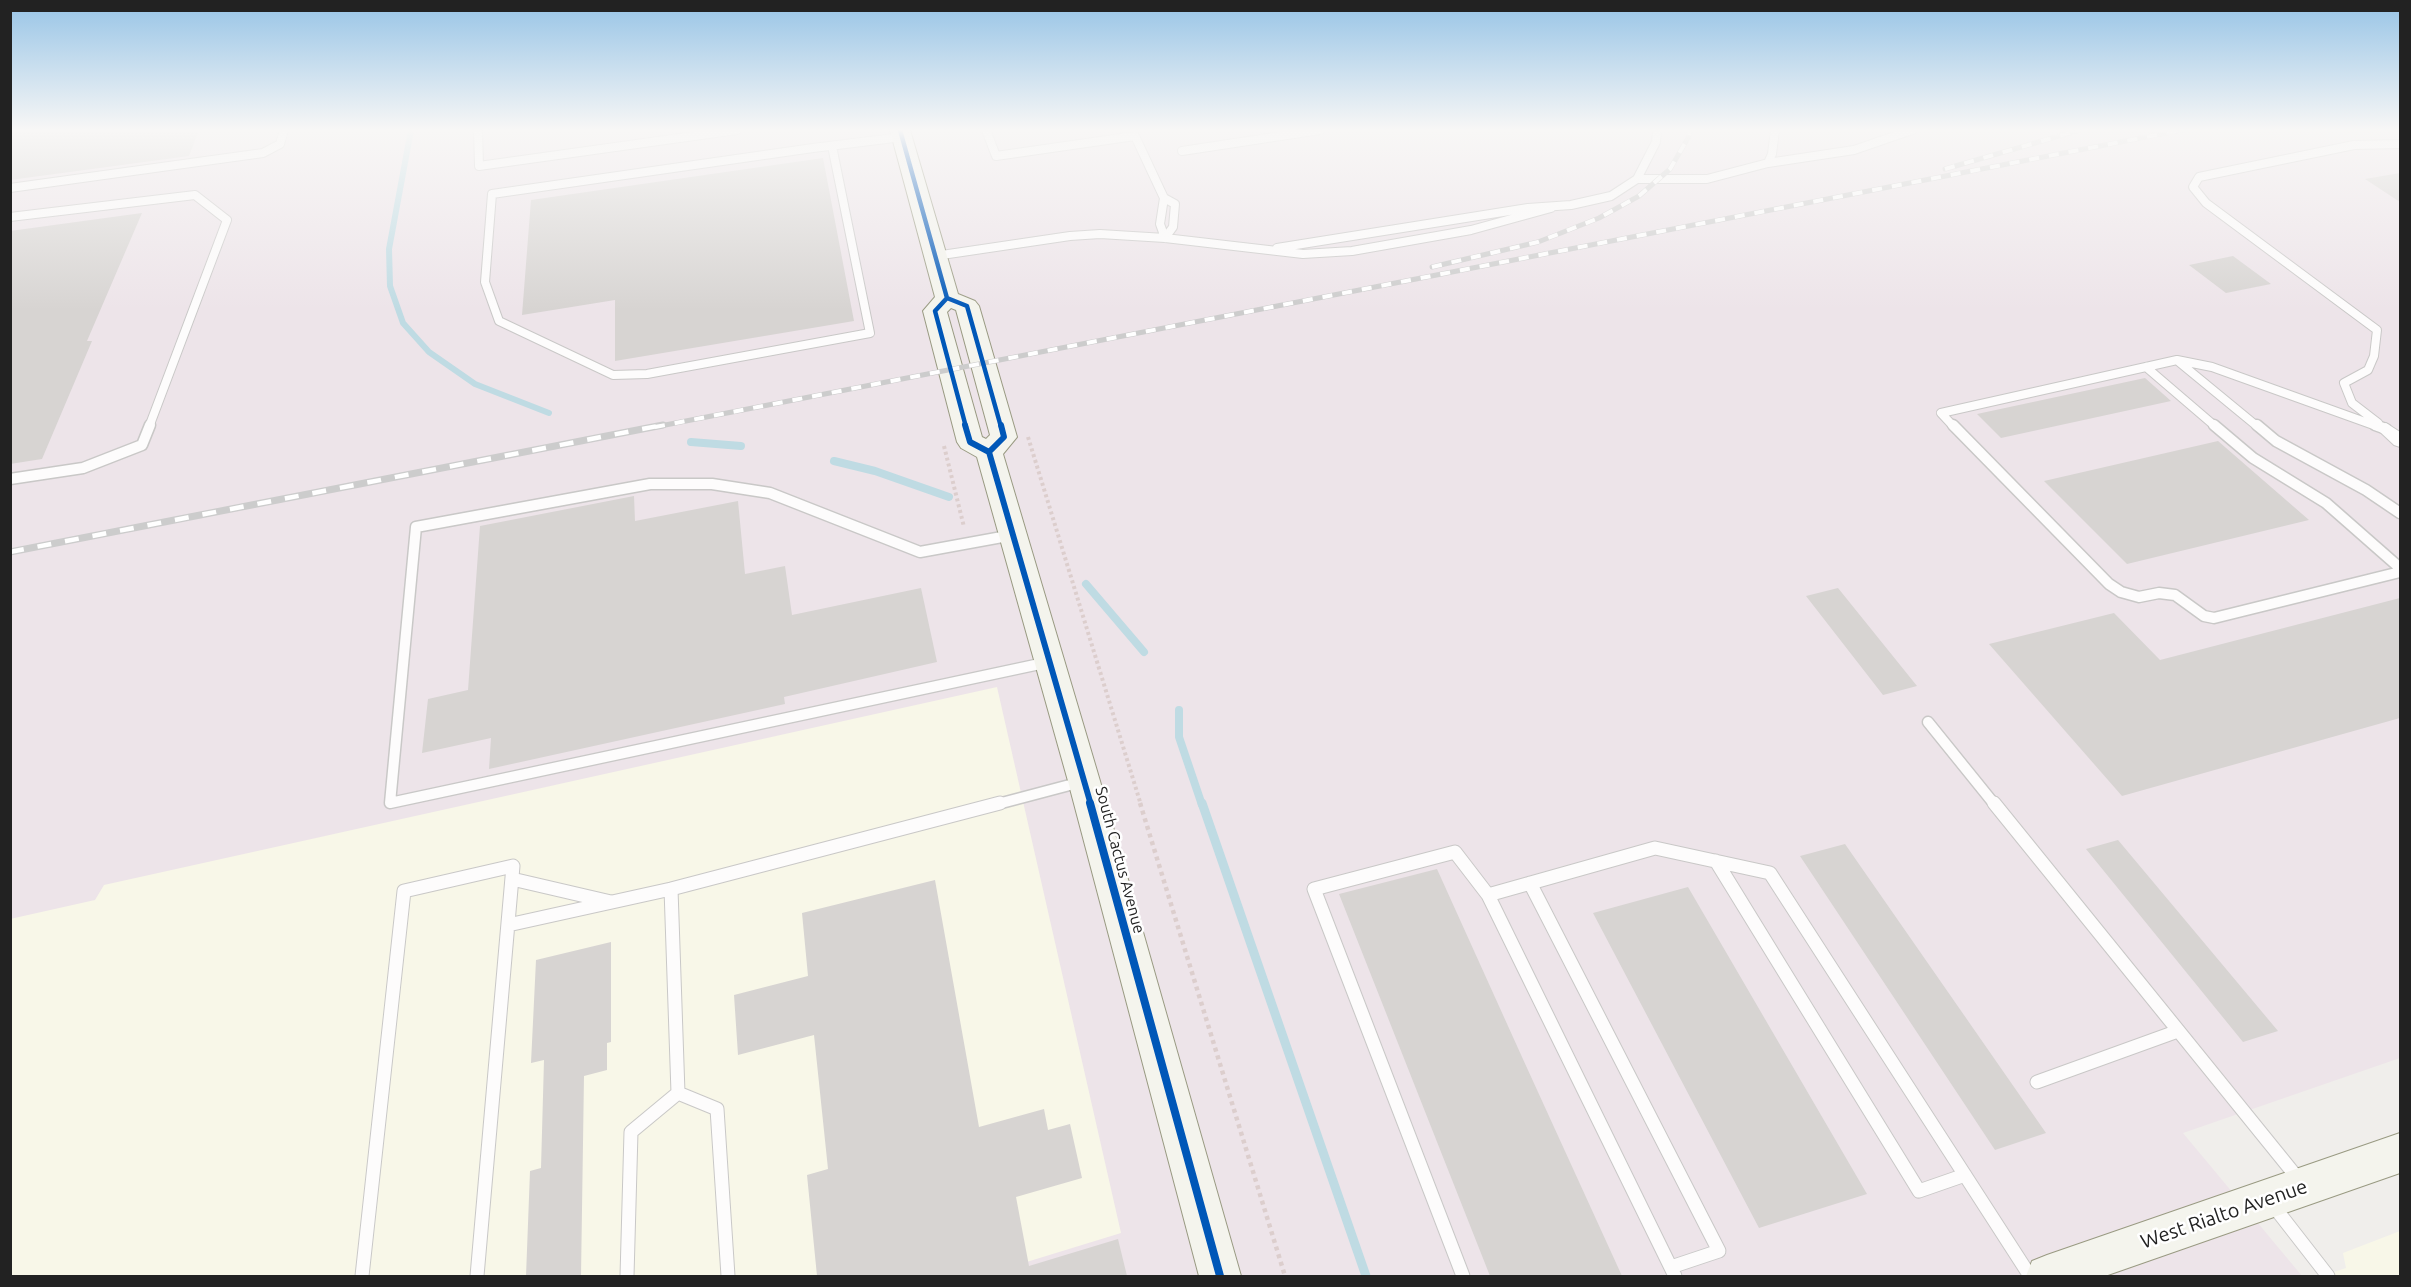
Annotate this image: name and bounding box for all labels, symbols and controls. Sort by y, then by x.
street label: South Cactus Avenue [1091,784,1149,936]
street label: West Rialto Avenue [2138,1174,2310,1254]

